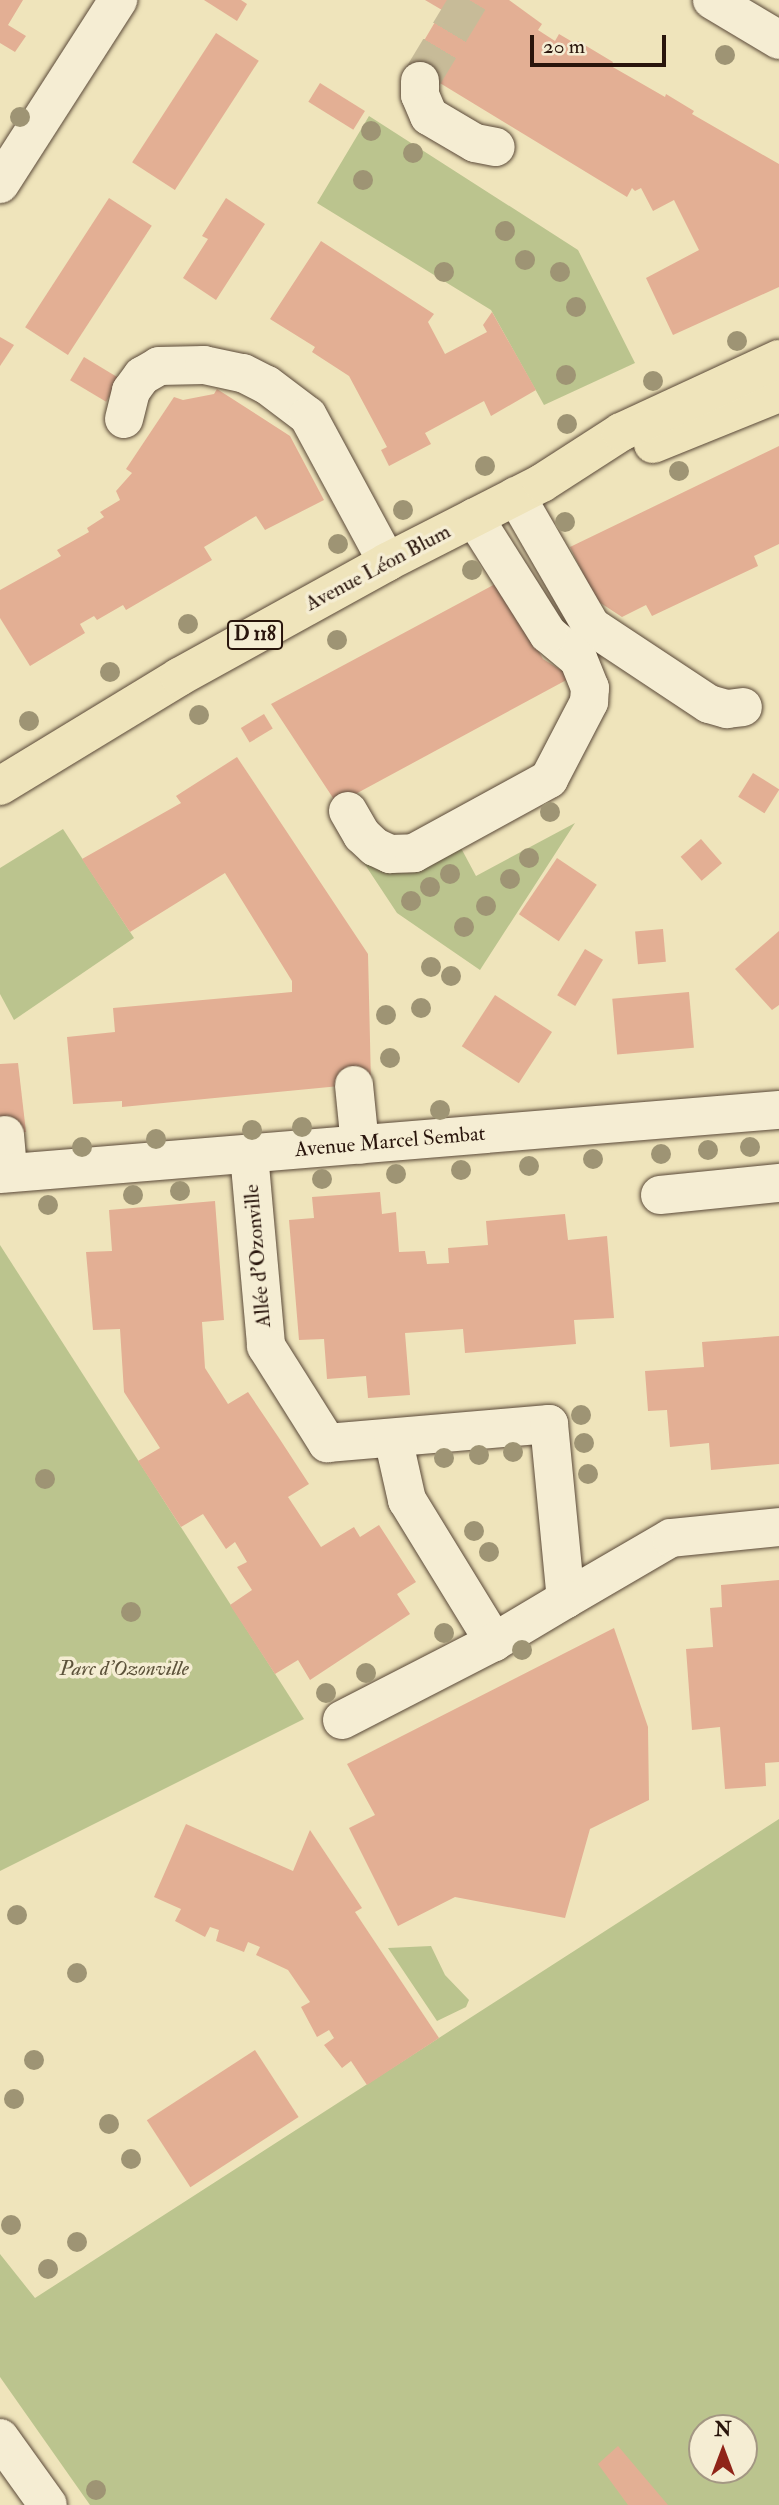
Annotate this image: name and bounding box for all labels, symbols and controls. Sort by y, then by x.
scale bar [534,21,670,65]
text: 20 m [543,33,585,60]
street label: Avenue Léon Blum [301,519,455,617]
road number: D 118 [227,620,283,650]
street label: Avenue Marcel Sembat [294,1121,486,1163]
street label: Allée d'Ozonville [239,1183,277,1329]
park label: Parc d'Ozonville [59,1656,189,1682]
north arrow [688,2414,758,2484]
text: N [714,2418,732,2442]

